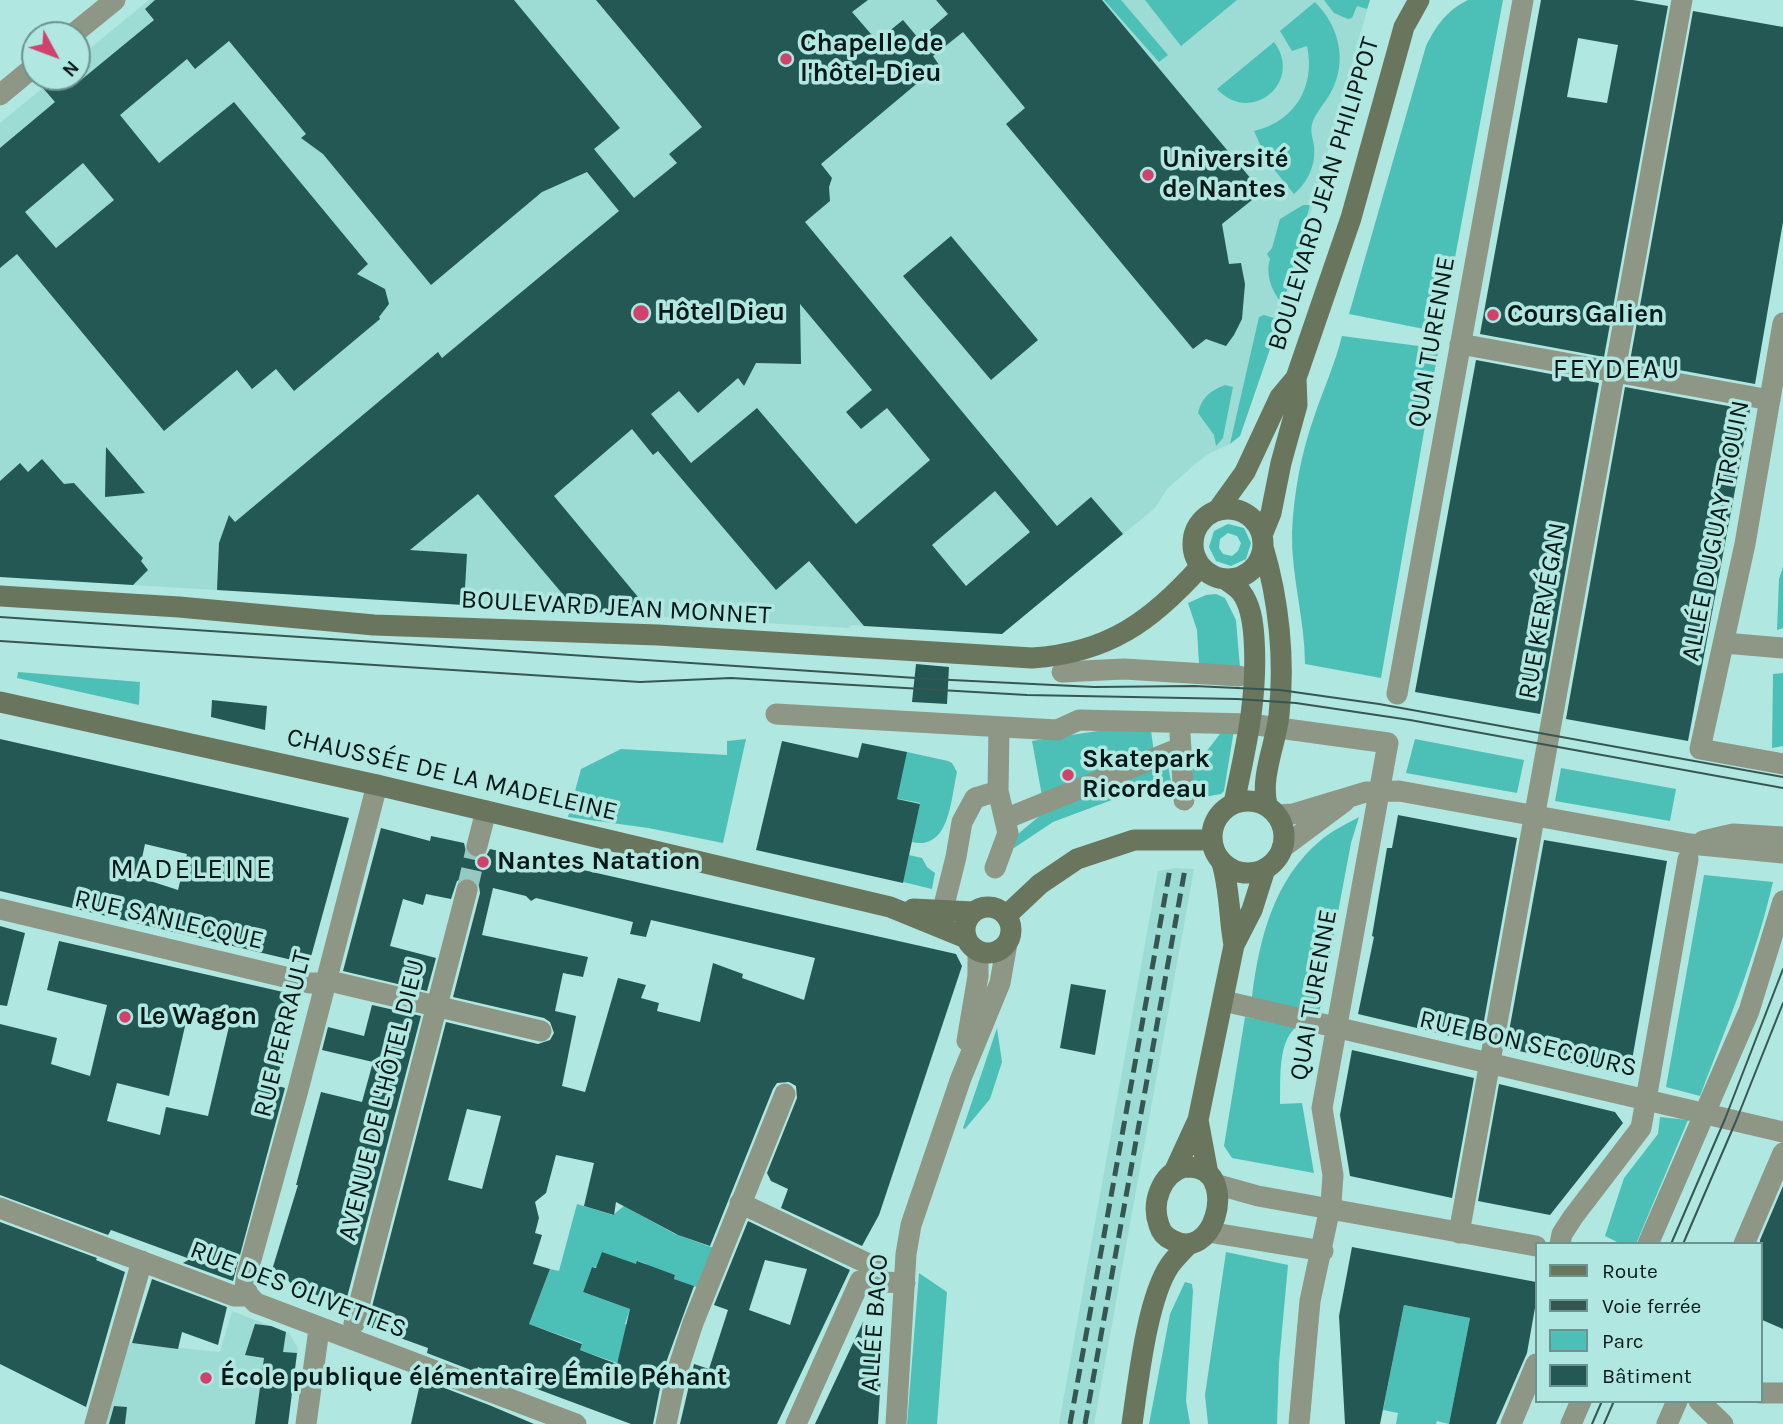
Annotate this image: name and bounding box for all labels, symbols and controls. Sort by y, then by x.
north arrow [21,21,91,91]
place label: Chapelle de l'hôtel-Dieu [800,28,943,90]
street label: BOULEVARD JEAN PHILIPPOT [1261,34,1387,354]
marker: Chapelle de l'hôtel-Dieu [778,51,794,67]
text: N [58,56,83,81]
place label: Université de Nantes [1162,144,1288,206]
marker: Université de Nantes [1140,167,1156,183]
street label: QUAI TURENNE [1402,254,1462,430]
place label: Hôtel Dieu [657,297,785,329]
place label: Cours Galien [1507,299,1664,331]
marker: Hôtel Dieu [631,303,651,323]
marker: Cours Galien [1485,307,1501,323]
district label: FEYDEAU [1554,353,1680,387]
street label: ALLÉE DUGUAY TROUIN [1675,398,1757,664]
street label: RUE KERVÉGAN [1512,520,1574,702]
street label: BOULEVARD JEAN MONNET [460,584,772,632]
street label: CHAUSSÉE DE LA MADELEINE [284,722,620,828]
place label: Skatepark Ricordeau [1082,744,1210,806]
marker: Skatepark Ricordeau [1060,767,1076,783]
place label: Nantes Natation [497,846,700,878]
district label: MADELEINE [111,853,273,887]
marker: Nantes Natation [475,854,491,870]
street label: RUE SANLECQUE [71,883,267,957]
street label: QUAI TURENNE [1284,907,1344,1083]
street label: RUE PERRAULT [247,948,319,1120]
street label: AVENUE DE L'HÔTEL DIEU [332,956,432,1244]
place label: Le Wagon [139,1001,257,1033]
street label: RUE BON SECOURS [1416,1004,1640,1084]
marker: Le Wagon [117,1009,133,1025]
street label: RUE DES OLIVETTES [185,1234,411,1346]
legend [1534,1242,1762,1403]
street label: ALLÉE BACO [855,1253,895,1393]
text: Route [1602,1259,1658,1283]
text: Voie ferrée [1602,1294,1701,1318]
text: Parc [1602,1329,1644,1353]
place label: École publique élémentaire Émile Péhant [220,1362,727,1394]
text: Bâtiment [1602,1364,1692,1388]
marker: École publique élémentaire Émile Péhant [198,1370,214,1386]

